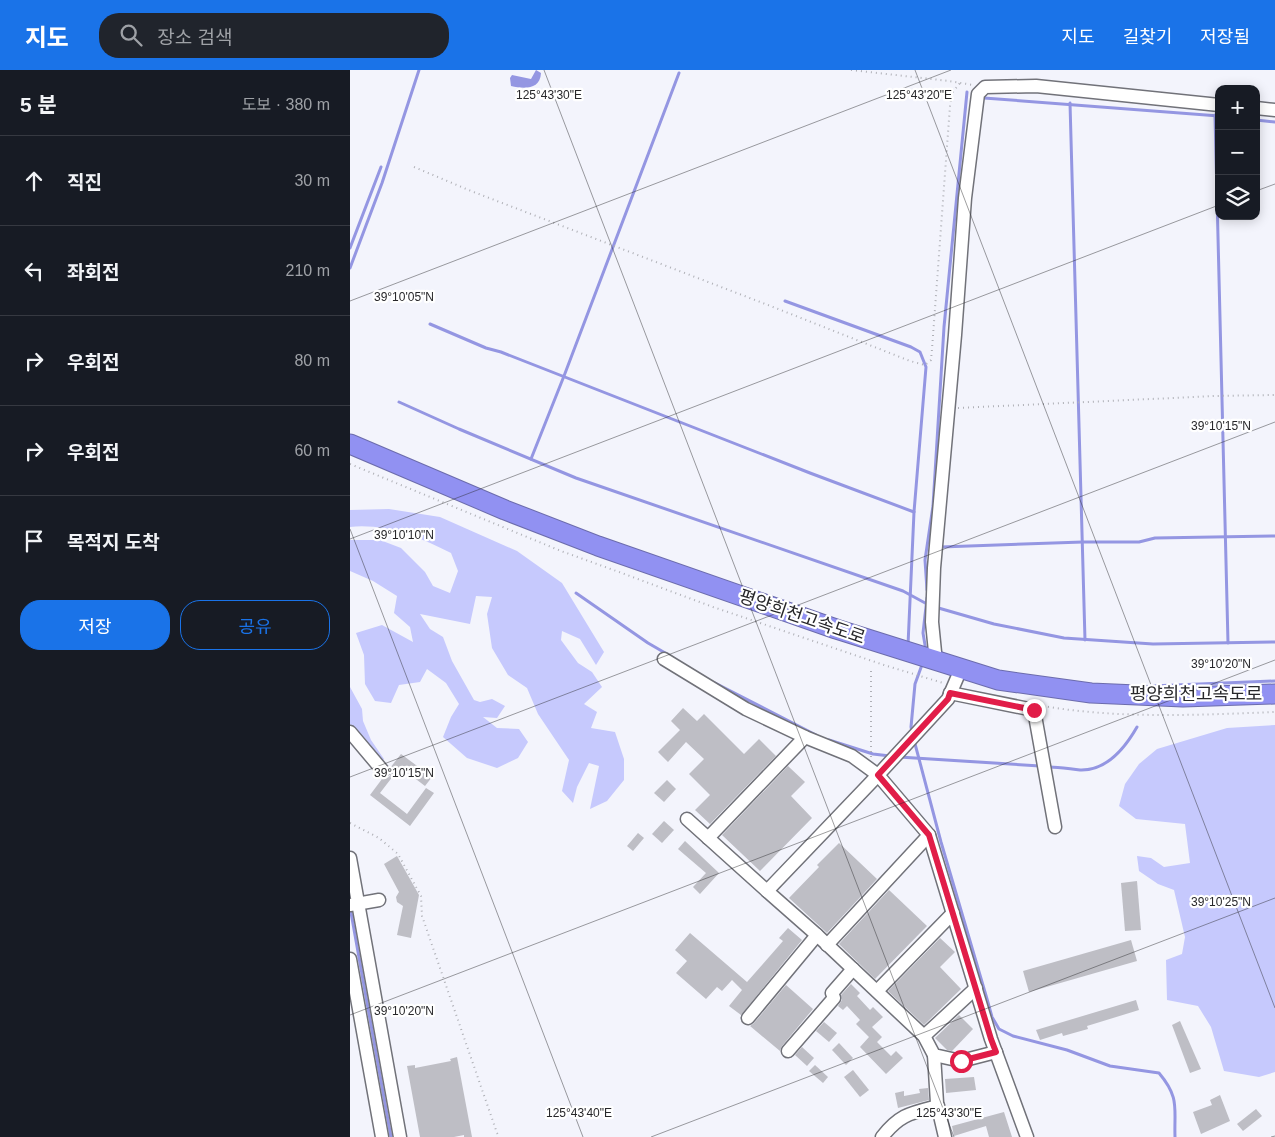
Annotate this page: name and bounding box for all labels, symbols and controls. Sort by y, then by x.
search box [99,13,449,58]
icon: search [117,21,145,49]
text: 지도 [25,24,69,51]
text: 장소 검색 [157,27,232,48]
text: 지도 [1062,27,1095,47]
text: 길찾기 [1123,27,1172,47]
text: 저장됨 [1200,27,1250,47]
map controls [1215,85,1260,220]
button: + [1215,85,1260,130]
text: 125°43'30"E [516,88,582,102]
text: 125°43'20"E [886,88,952,102]
text: 5 분 [20,93,57,116]
text: 도보 · 380 m [242,96,330,113]
button: − [1215,130,1260,175]
icon: ahead [20,167,48,195]
text: 직진 [67,172,102,193]
text: 30 m [294,172,330,189]
button: layers [1215,175,1260,220]
icon: left [20,257,48,285]
text: 좌회전 [67,262,119,283]
text: 210 m [286,262,330,279]
text: 39°10'05"N [374,290,434,304]
icon: right [20,347,48,375]
text: 우회전 [67,352,119,373]
text: 80 m [294,352,330,369]
text: 39°10'15"N [1191,419,1251,433]
icon: right [20,437,48,465]
text: 우회전 [67,442,119,463]
text: 60 m [294,442,330,459]
icon: arrive [20,527,48,555]
text: 39°10'10"N [374,528,434,542]
text: 목적지 도착 [67,532,160,553]
street label: 평양희천고속도로 [736,586,868,648]
button: 저장 [20,600,170,650]
button: 공유 [180,600,330,650]
text: 39°10'20"N [1191,657,1251,671]
street label: 평양희천고속도로 [1130,684,1262,704]
route end [1023,699,1046,722]
text: 39°10'15"N [374,766,434,780]
text: 39°10'25"N [1191,895,1251,909]
text: 39°10'20"N [374,1004,434,1018]
route start [950,1050,973,1073]
text: 125°43'40"E [546,1106,612,1120]
text: 125°43'30"E [916,1106,982,1120]

